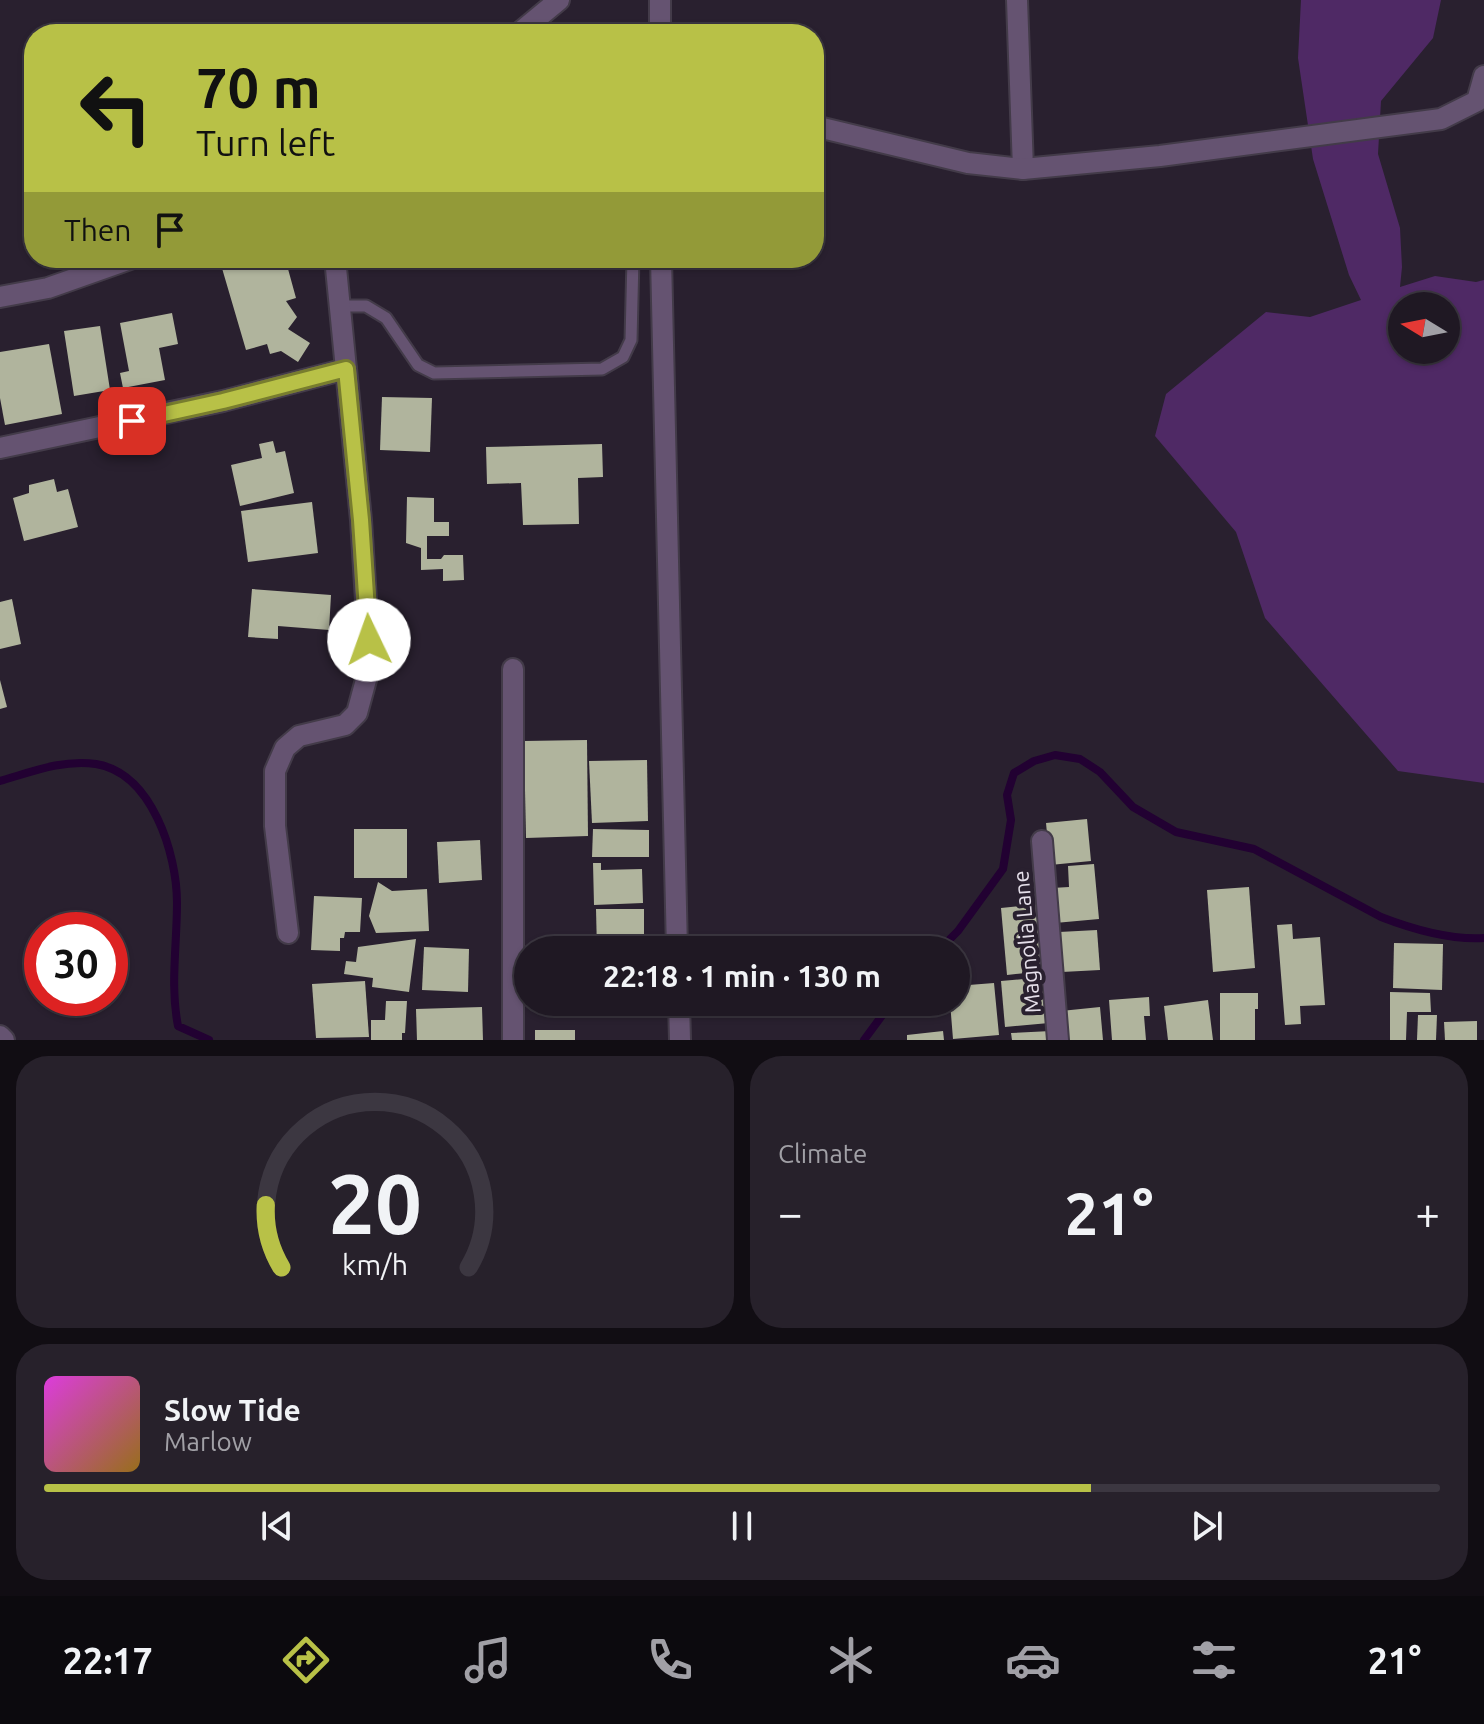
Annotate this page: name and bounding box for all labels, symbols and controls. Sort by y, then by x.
icon: left [64,56,168,160]
text: 70 m [196,56,321,119]
text: Turn left [196,122,335,163]
icon: arrive [148,208,192,252]
text: Then [64,213,132,247]
north arrow [1388,292,1460,364]
map controls [1388,292,1460,364]
pin [98,387,166,455]
icon: arrive [110,399,154,443]
position arrow [327,598,411,682]
street label: Magnolia Lane [1007,870,1045,1014]
speed limit sign: 30 [24,912,128,1016]
text: 22:18 · 1 min · 130 m [603,959,881,993]
text: Climate [778,1139,867,1168]
text: 20 [328,1156,422,1250]
text: 21° [1065,1179,1153,1246]
text: − [778,1188,803,1237]
text: + [1415,1188,1440,1237]
text: km/h [342,1248,408,1280]
text: Slow Tide [164,1393,301,1427]
text: Marlow [164,1427,252,1456]
icon: previous [255,1504,299,1548]
icon: pause [720,1504,764,1548]
icon: next [1185,1504,1229,1548]
icon: directions [278,1632,334,1688]
icon: music [460,1632,516,1688]
icon: phone [642,1632,698,1688]
icon: climate [823,1632,879,1688]
icon: car [1005,1632,1061,1688]
icon: filters [1186,1632,1242,1688]
text: 22:17 [63,1640,153,1681]
text: 21° [1368,1640,1421,1681]

